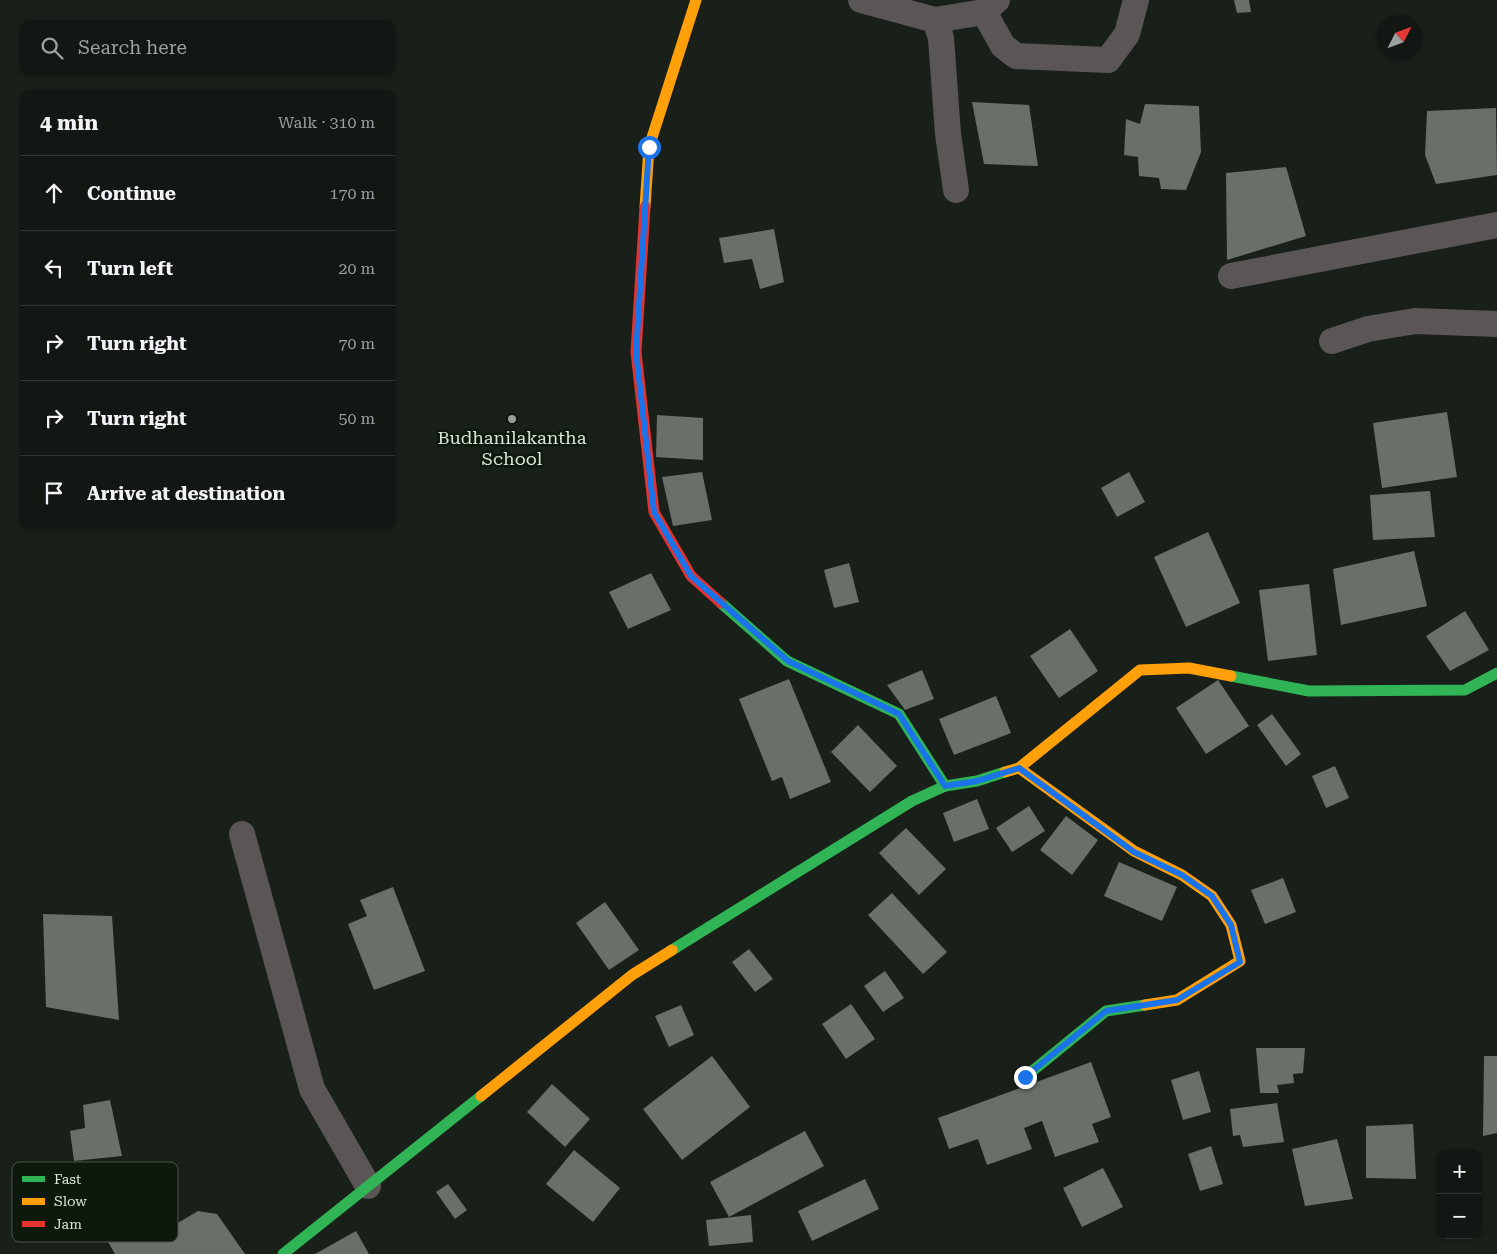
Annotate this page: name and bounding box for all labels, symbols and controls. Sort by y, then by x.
north arrow [1377,15,1422,60]
search box [20,20,395,75]
icon: search [38,34,66,62]
text: Search here [78,36,187,59]
text: 4 min [40,111,98,135]
text: Walk · 310 m [278,113,375,132]
route start [638,136,661,159]
icon: ahead [40,179,68,207]
text: Continue [87,182,176,205]
text: 170 m [329,184,375,203]
icon: left [40,254,68,282]
text: Turn left [87,257,173,280]
text: 20 m [338,259,375,278]
icon: right [40,329,68,357]
text: Turn right [87,332,187,355]
text: 70 m [338,334,375,353]
icon: right [40,404,68,432]
text: Turn right [87,407,187,430]
text: 50 m [338,409,375,428]
marker: Budhanilakantha School [506,413,518,425]
place label: Budhanilakantha School [438,427,587,469]
icon: arrive [40,479,68,507]
text: Arrive at destination [87,482,285,505]
route end [1014,1066,1037,1089]
map controls [1437,1149,1482,1239]
button: + [1437,1149,1482,1194]
legend [12,1162,178,1242]
text: Fast [54,1171,81,1187]
text: Slow [54,1193,87,1209]
button: − [1437,1194,1482,1239]
text: Jam [54,1216,82,1232]

